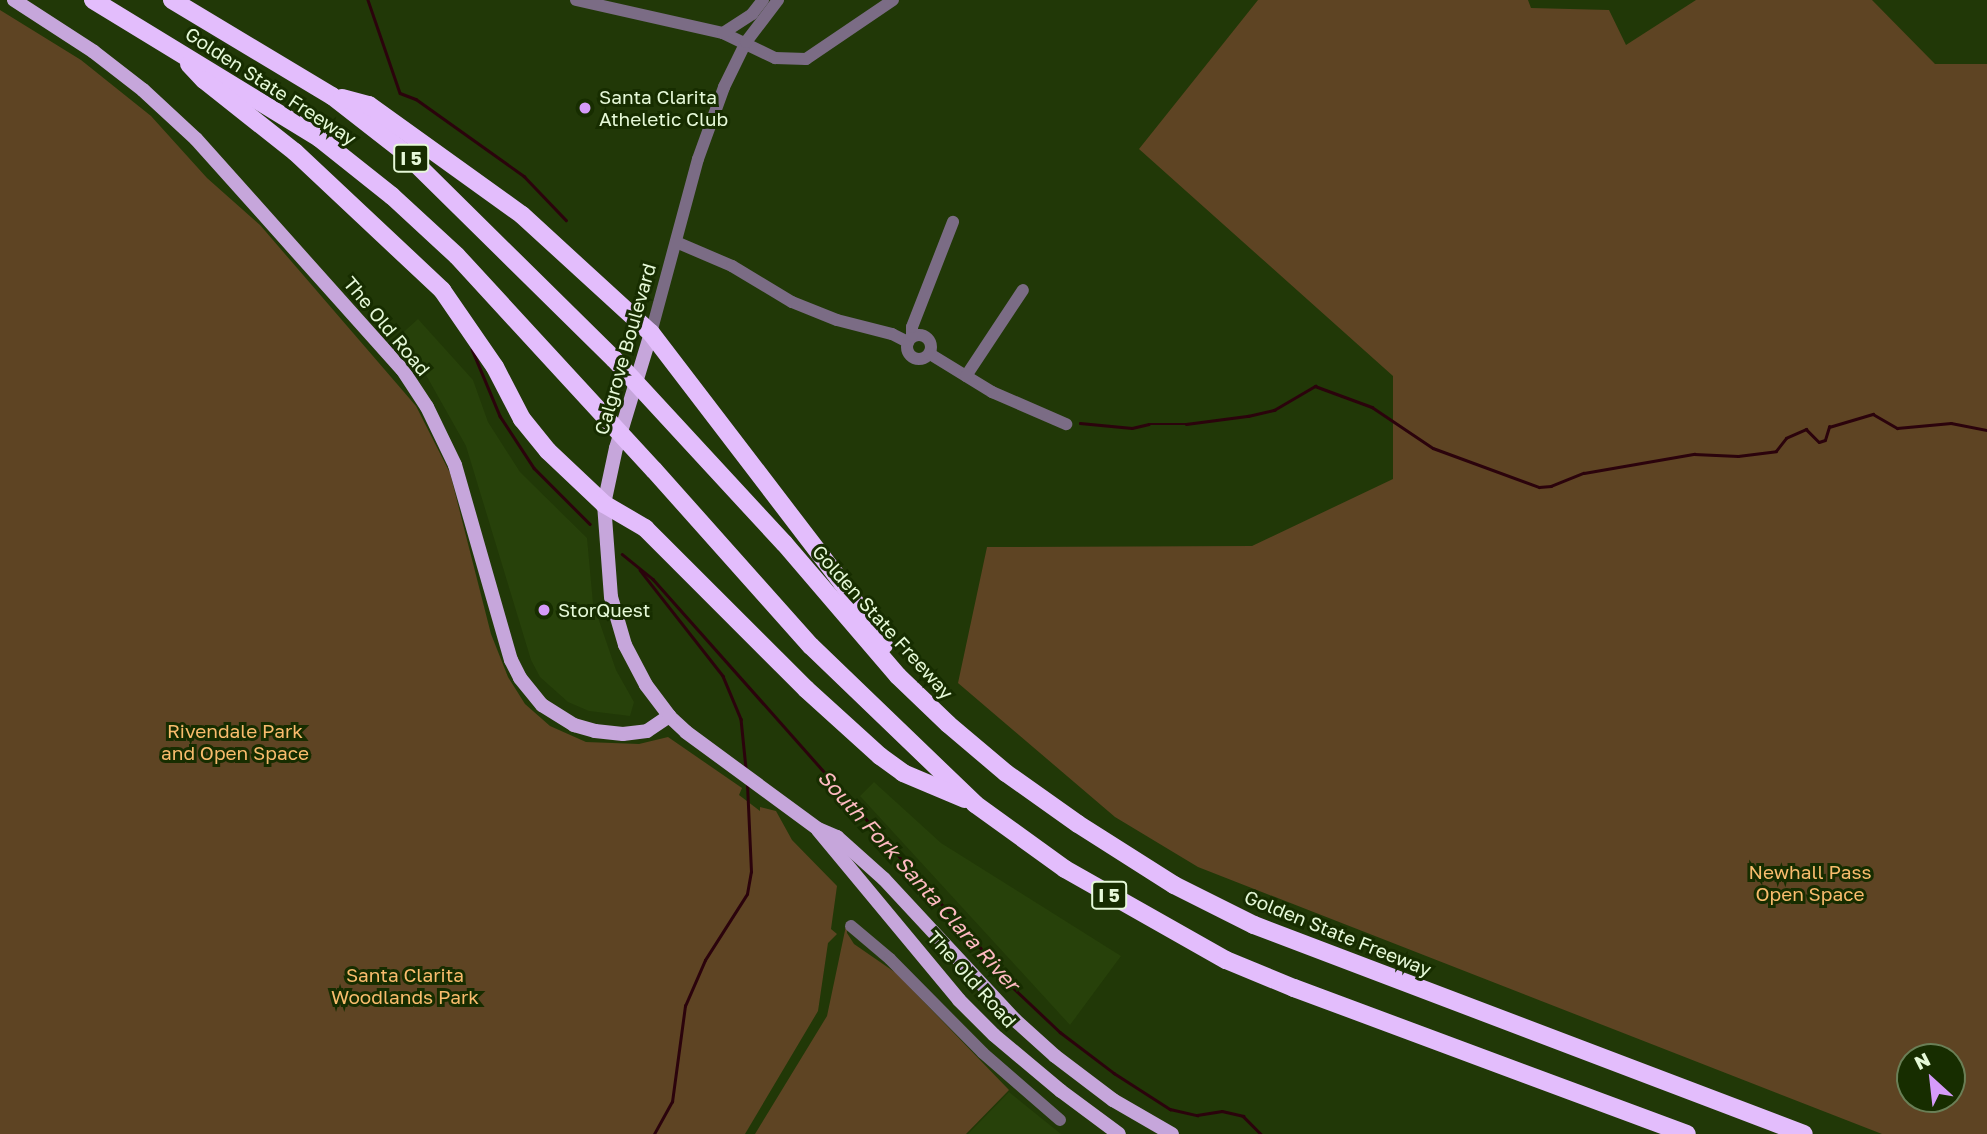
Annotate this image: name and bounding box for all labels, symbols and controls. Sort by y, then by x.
street label: Golden State Freeway [181,22,361,150]
place label: Santa Clarita Atheletic Club [599,86,728,130]
marker: Santa Clarita Atheletic Club [577,100,593,116]
road number: I 5 [392,144,430,173]
street label: Calgrove Boulevard [590,261,660,437]
street label: The Old Road [339,272,435,380]
street label: Golden State Freeway [808,540,958,704]
place label: StorQuest [558,599,650,621]
marker: StorQuest [536,602,552,618]
park label: Rivendale Park and Open Space [161,720,309,764]
water label: South Fork Santa Clara River [813,764,1025,996]
park label: Newhall Pass Open Space [1748,861,1872,905]
road number: I 5 [1090,880,1128,910]
street label: Golden State Freeway [1241,885,1435,981]
street label: The Old Road [923,926,1021,1032]
park label: Santa Clarita Woodlands Park [331,964,479,1008]
north arrow [1896,1043,1966,1113]
text: N [1910,1047,1934,1074]

